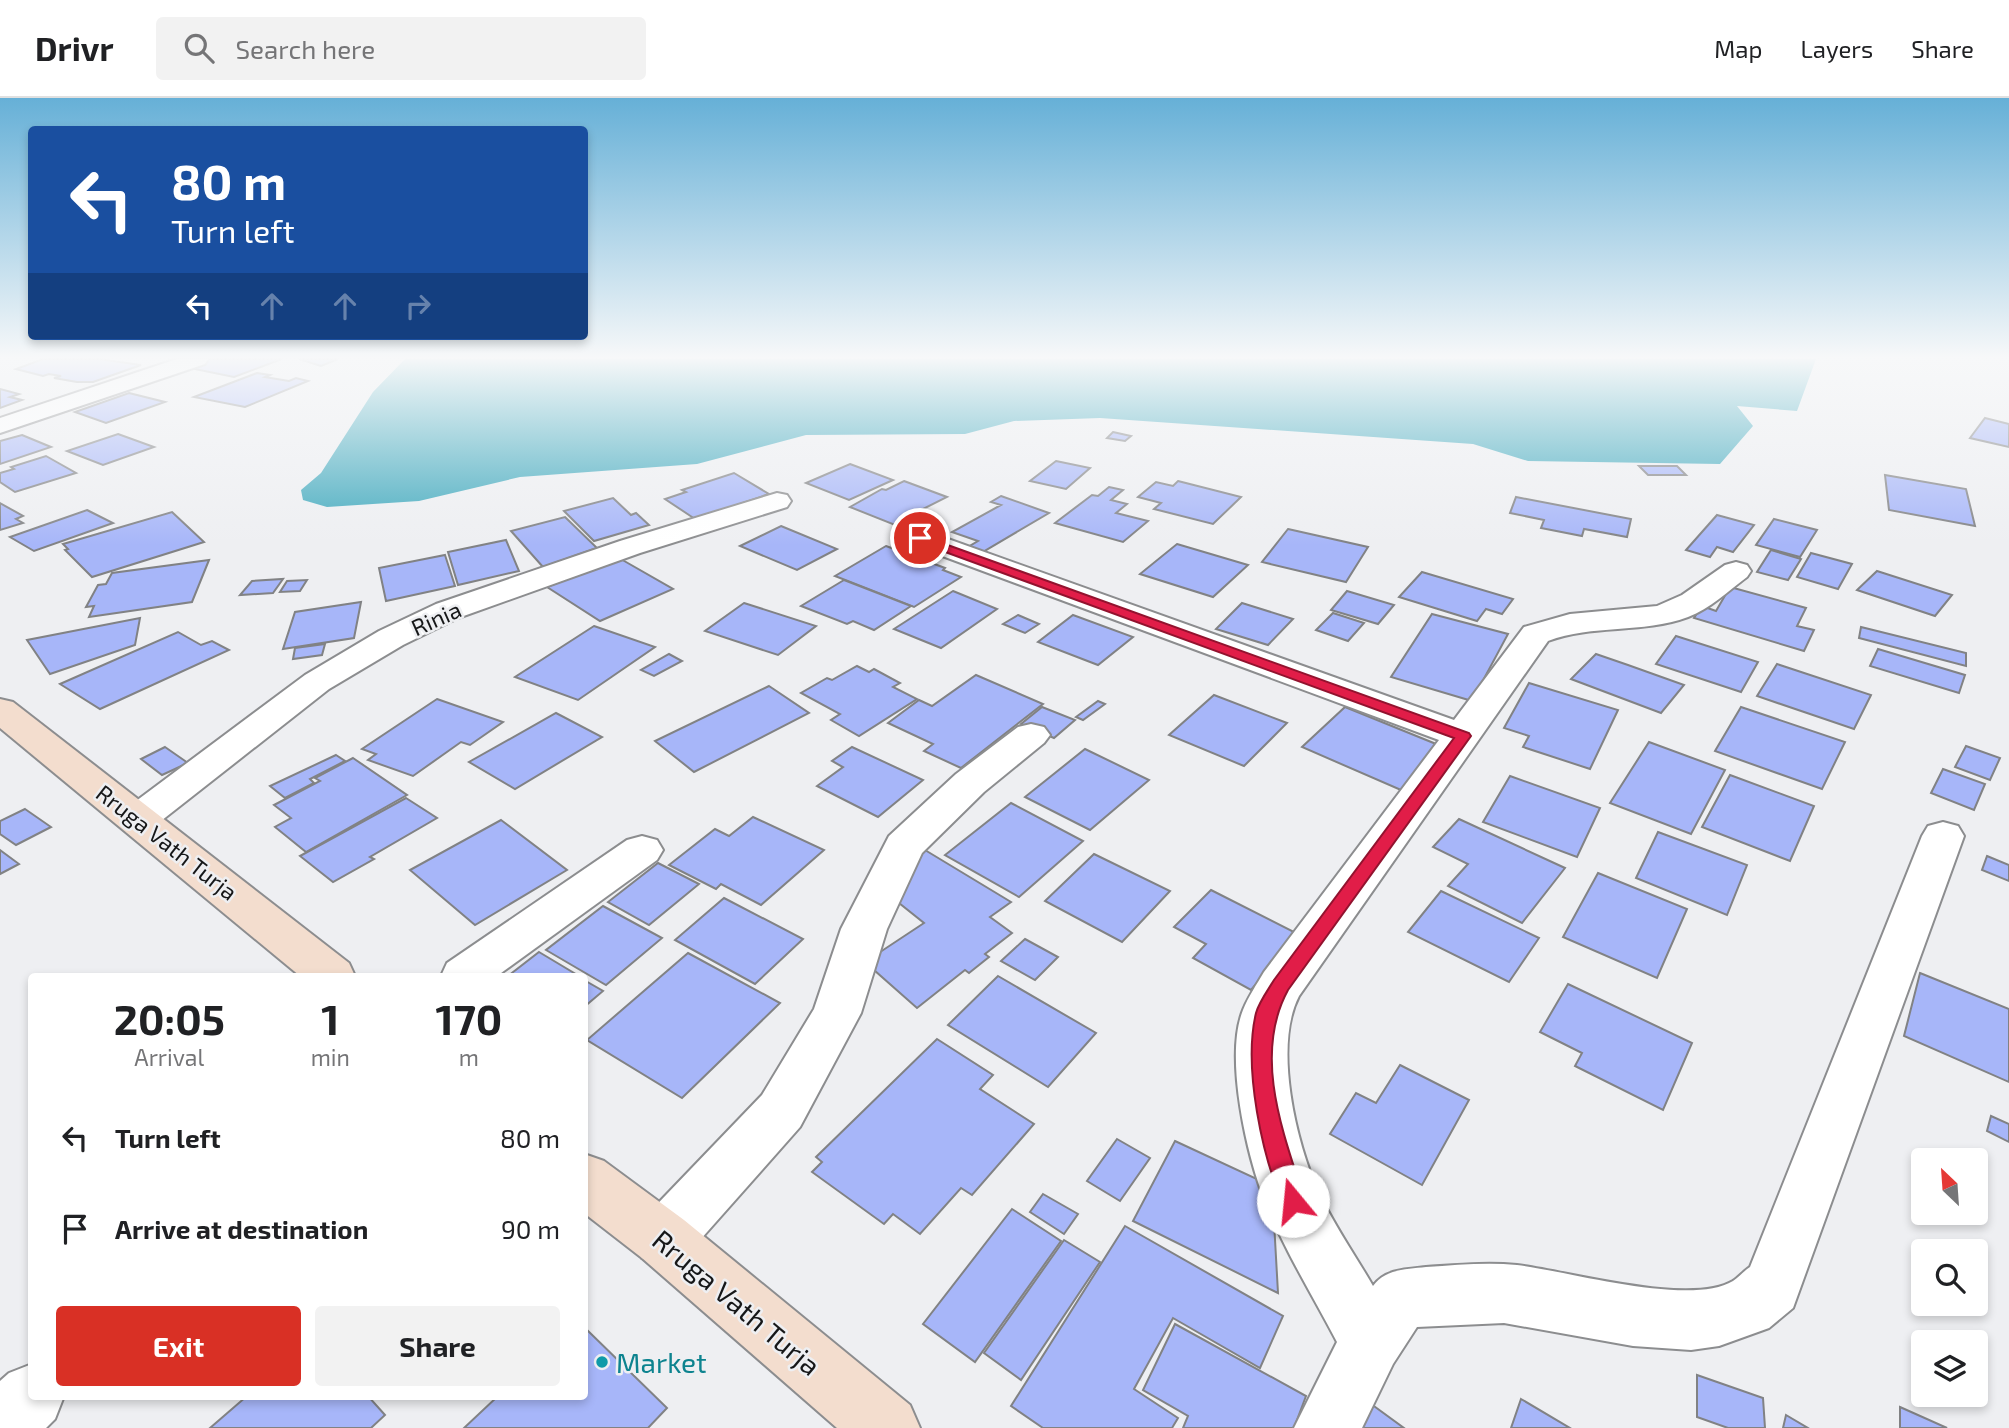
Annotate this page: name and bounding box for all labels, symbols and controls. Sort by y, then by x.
search box [156,17,646,80]
text: Drivr [35,28,114,68]
icon: search [180,29,218,67]
text: Search here [236,33,375,64]
text: Map [1714,34,1762,63]
text: Layers [1800,34,1873,63]
text: Share [1911,34,1974,63]
text: 80 m [171,151,286,210]
icon: left [56,154,147,245]
text: Turn left [171,211,295,249]
icon: left [180,287,218,325]
icon: ahead [253,287,291,325]
icon: ahead [326,287,364,325]
icon: right [399,287,437,325]
pin [890,508,950,568]
icon: arrive [901,519,939,557]
street label: Rinia [407,595,465,641]
street label: Rruga Vath Turja [91,778,243,906]
text: 20:05 [114,993,225,1043]
text: 1 [321,993,339,1043]
text: 170 [436,993,502,1043]
text: Arrival [134,1043,204,1071]
text: min [311,1043,350,1071]
text: m [459,1043,479,1071]
icon: left [56,1119,94,1157]
text: Turn left [115,1122,221,1153]
text: 80 m [500,1122,560,1153]
north arrow [1911,1148,1988,1225]
map controls [1911,1148,1988,1407]
position arrow [1256,1164,1330,1238]
icon: arrive [56,1210,94,1248]
text: Arrive at destination [115,1213,368,1244]
text: 90 m [501,1213,560,1244]
street label: Rruga Vath Turja [646,1222,828,1382]
button: search [1911,1239,1988,1316]
button: Exit [56,1306,301,1386]
button: Share [315,1306,560,1386]
button: layers [1911,1330,1988,1407]
place label: Market [616,1345,707,1379]
marker: Market [594,1354,610,1370]

